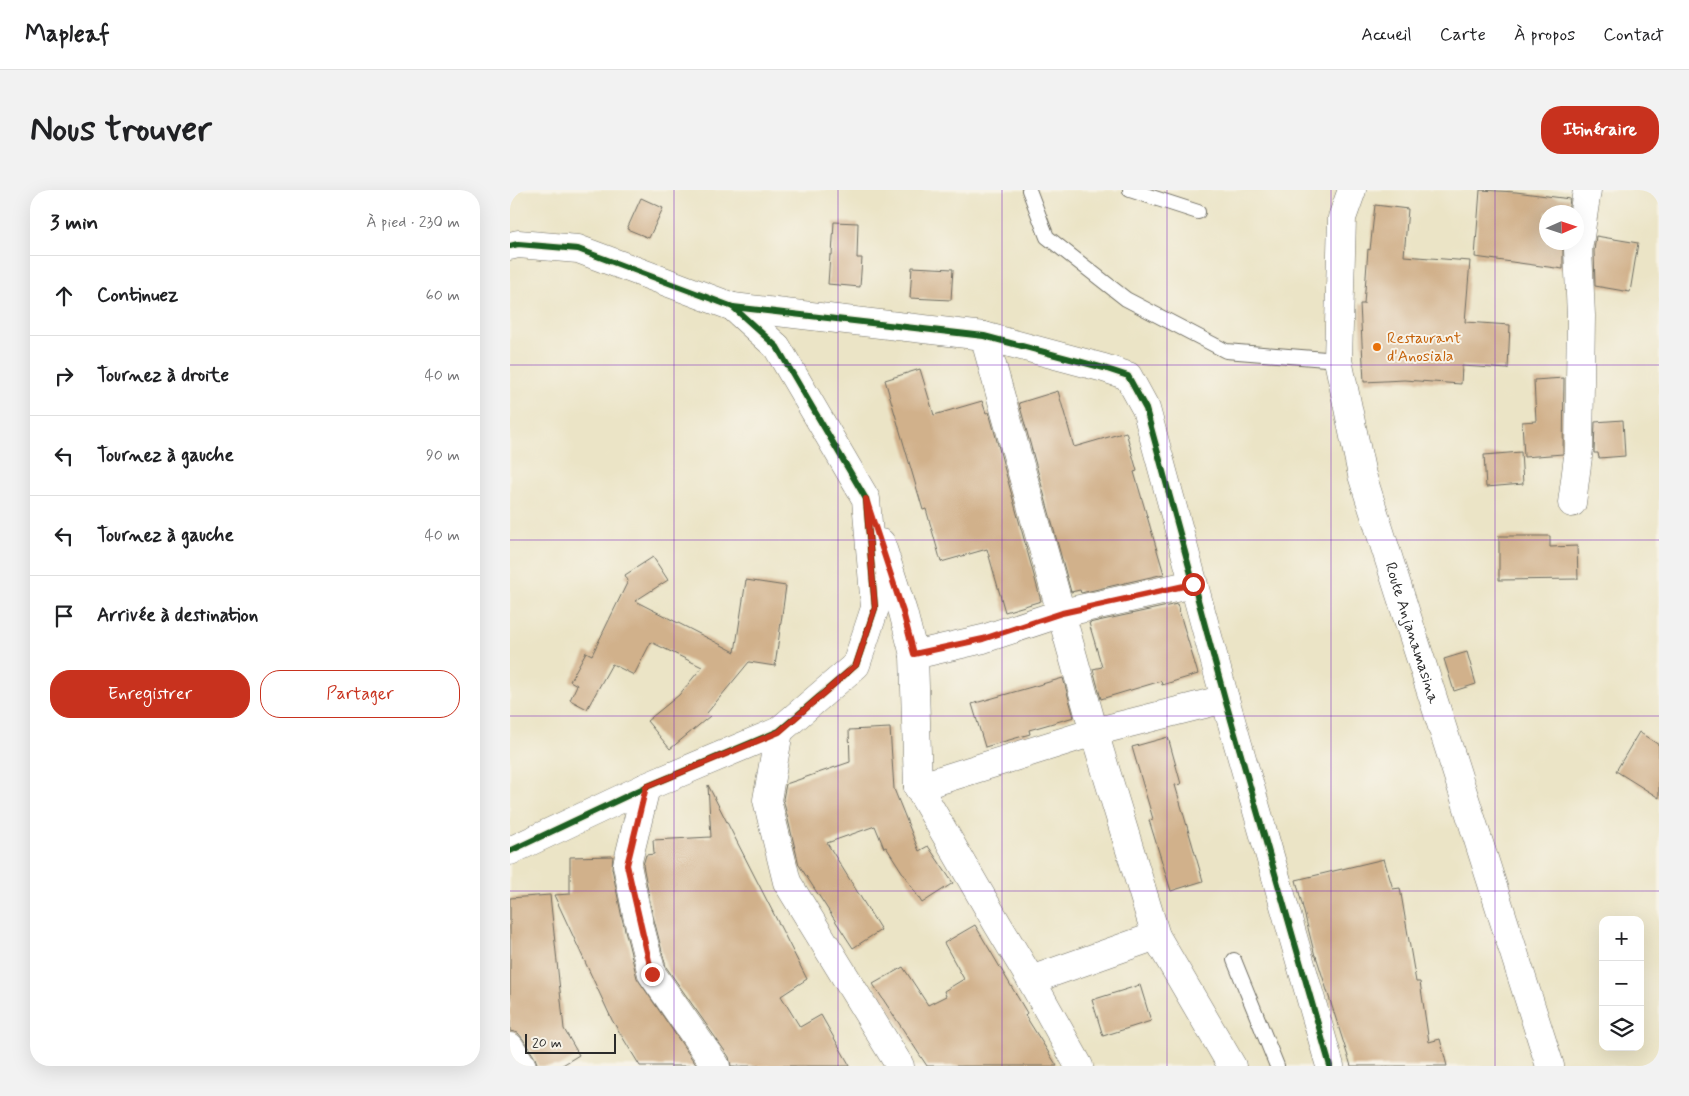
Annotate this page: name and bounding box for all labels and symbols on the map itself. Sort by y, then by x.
north arrow [1539,205,1584,250]
place label: Restaurant d'Anosiala [1387,328,1462,367]
marker: Restaurant d'Anosiala [1371,341,1383,353]
street label: Route Anjanamasina [1380,560,1445,707]
route start [1182,573,1205,596]
route end [641,963,664,986]
scale bar [525,1031,616,1054]

